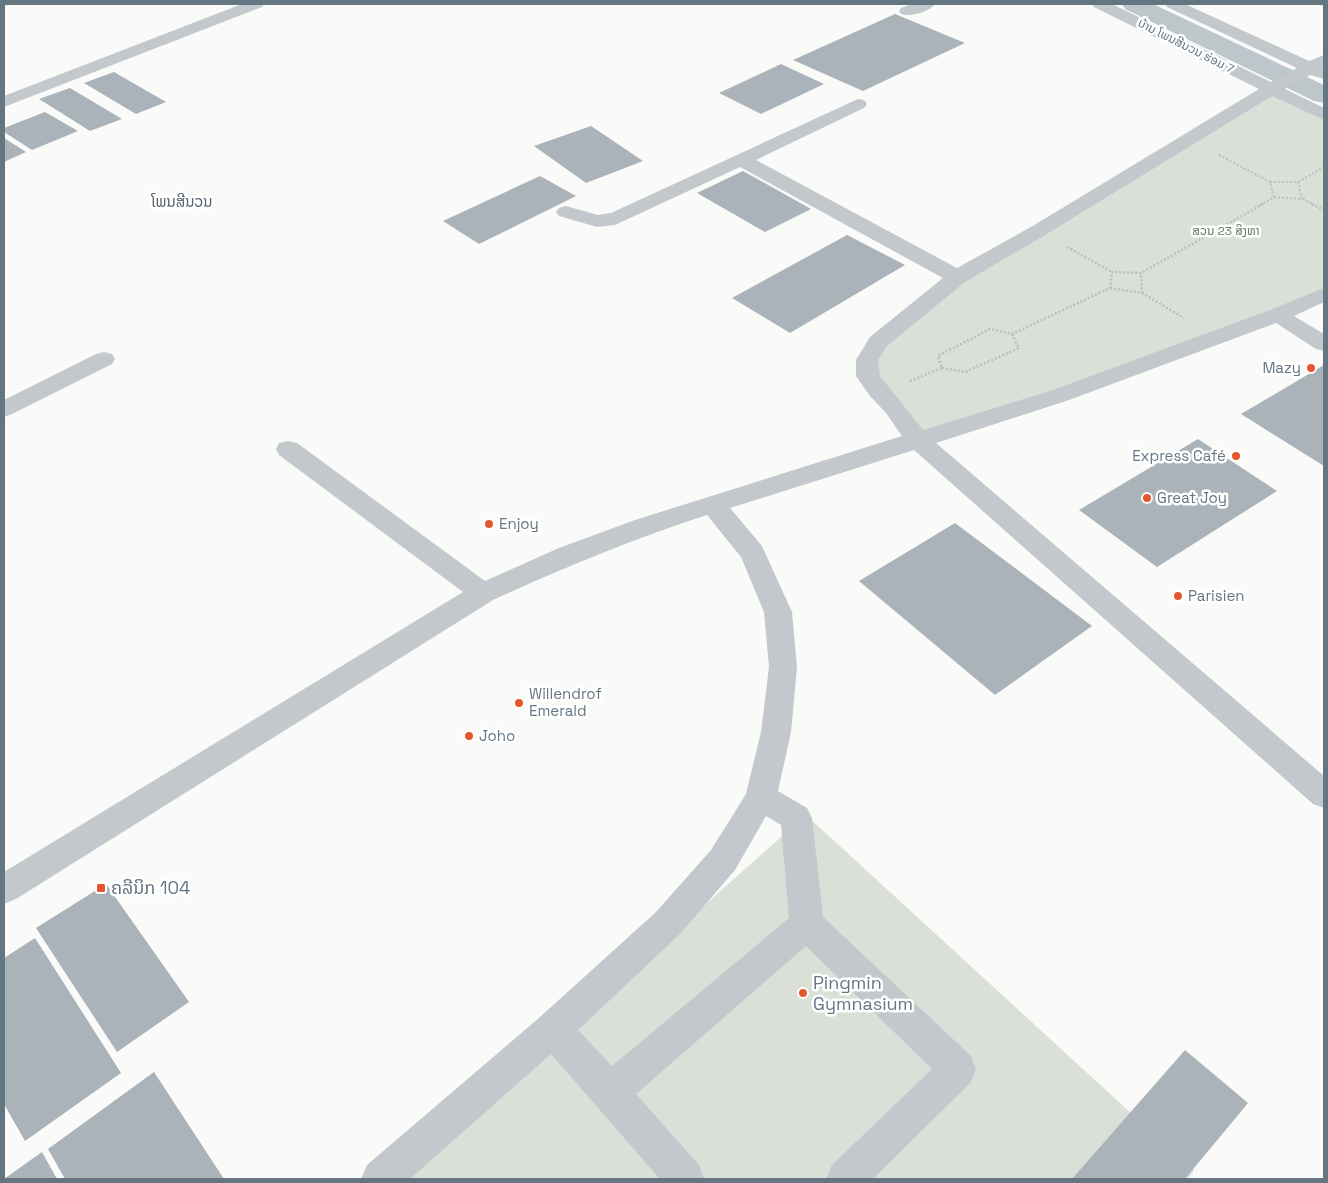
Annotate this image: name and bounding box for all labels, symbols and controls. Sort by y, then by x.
street label: ບ້ານ ໂພນສີນວນ ຮ່ອມ 7 [1135,15,1237,77]
district label: ໂພນສີນວນ [150,192,213,211]
park label: ສວນ 23 ສິງຫາ [1192,223,1260,239]
place label: Mazy [1262,358,1301,377]
marker: Mazy [1305,362,1317,374]
place label: Express Café [1132,446,1226,465]
marker: Express Café [1230,450,1242,462]
place label: Great Joy [1157,488,1227,507]
marker: Great Joy [1141,492,1153,504]
place label: Enjoy [499,514,539,533]
marker: Enjoy [483,518,495,530]
place label: Parisien [1188,586,1244,605]
marker: Parisien [1172,590,1184,602]
place label: Willendrof Emerald [529,684,602,720]
marker: Willendrof Emerald [513,697,525,709]
place label: Joho [479,726,515,745]
marker: Joho [463,730,475,742]
place label: ຄລີນິກ 104 [111,876,190,899]
marker: ຄລີນິກ 104 [95,882,107,894]
place label: Pingmin Gymnasium [813,971,913,1015]
marker: Pingmin Gymnasium [797,987,809,999]

